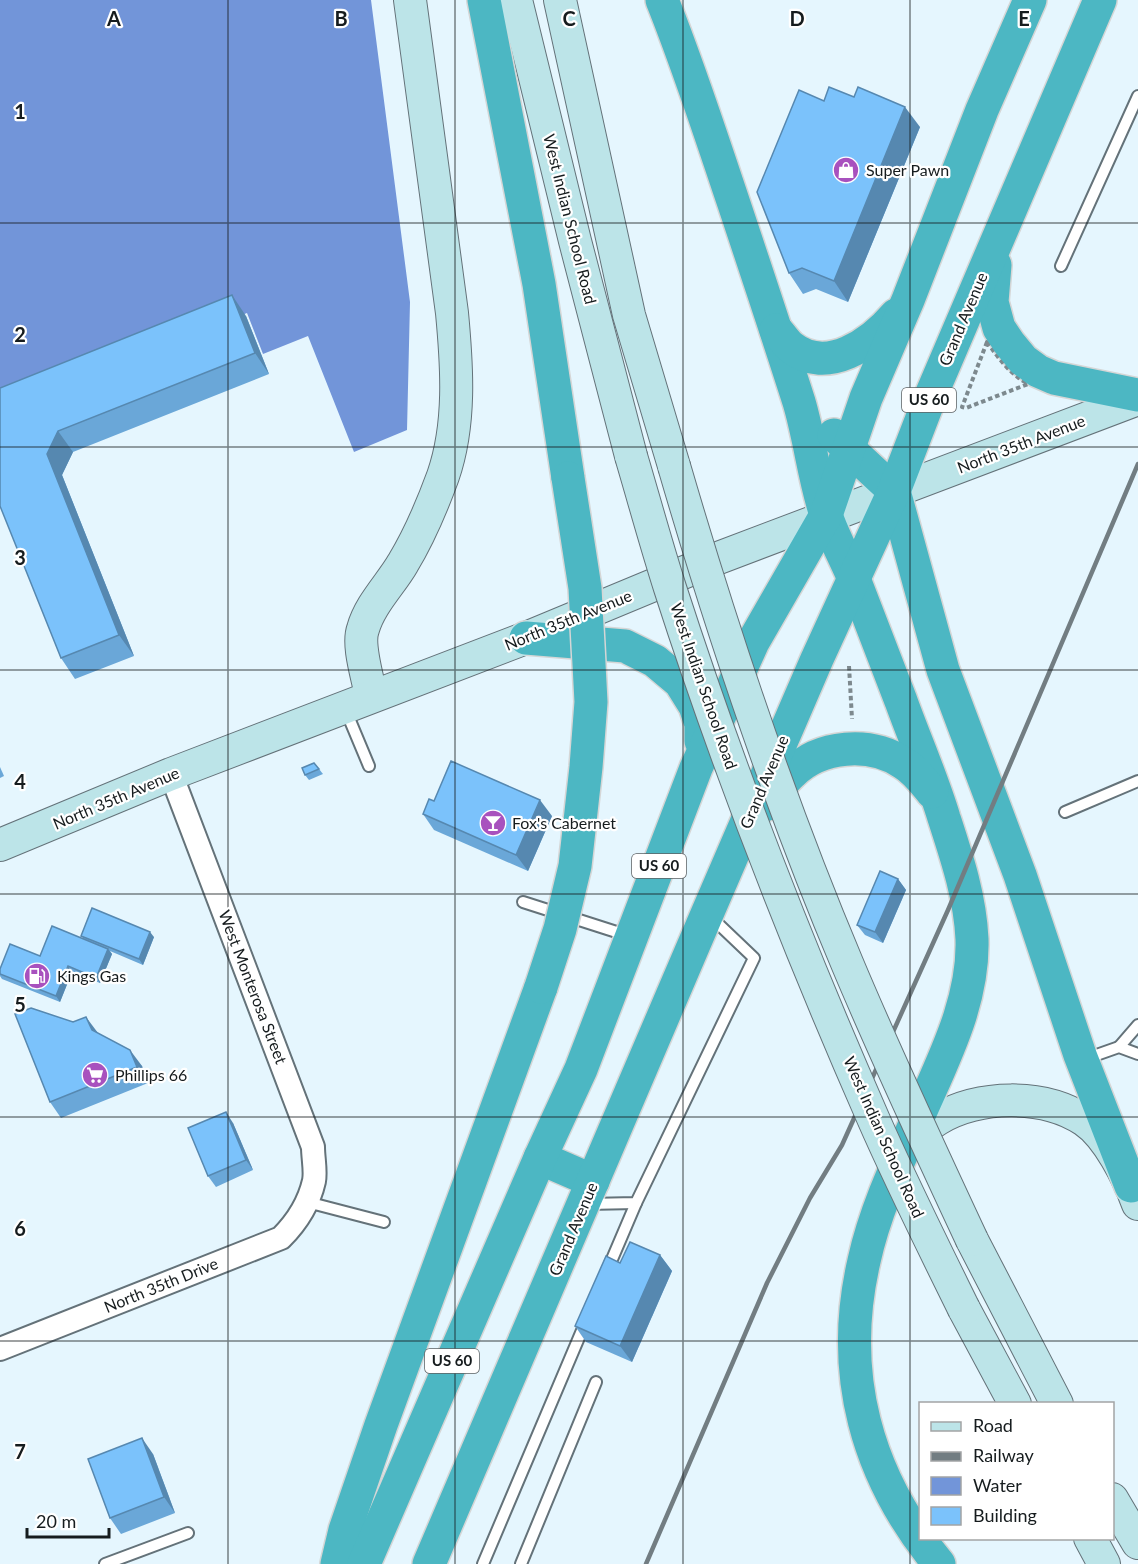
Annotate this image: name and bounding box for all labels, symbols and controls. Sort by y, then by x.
text: A [106,6,121,30]
text: B [334,6,348,30]
text: C [562,6,576,30]
text: D [789,6,805,30]
text: E [1018,6,1030,30]
text: 1 [14,99,26,123]
street label: West Indian School Road [540,132,601,306]
shop icon: Super Pawn [831,155,861,185]
place label: Super Pawn [866,160,949,179]
street label: Grand Avenue [934,269,991,368]
text: 2 [14,322,26,346]
road number: US 60 [902,388,956,412]
street label: North 35th Avenue [954,410,1087,477]
text: 3 [14,545,26,569]
street label: North 35th Avenue [501,585,634,654]
street label: West Indian School Road [667,600,742,771]
street label: Grand Avenue [735,732,792,831]
street label: North 35th Avenue [50,762,182,833]
text: 4 [14,769,26,793]
bar icon: Fox's Cabernet [478,808,508,838]
place label: Fox's Cabernet [512,813,616,832]
road number: US 60 [632,854,686,878]
street label: West Monterosa Street [215,907,292,1067]
fuel station icon: Kings Gas [22,961,52,991]
place label: Kings Gas [57,966,126,985]
text: 5 [14,992,26,1016]
street label: West Indian School Road [840,1053,929,1220]
supermarket icon: Phillips 66 [80,1060,110,1090]
place label: Phillips 66 [115,1065,187,1084]
street label: Grand Avenue [544,1179,601,1278]
text: 6 [14,1216,26,1240]
street label: North 35th Drive [101,1253,221,1316]
road number: US 60 [425,1349,479,1373]
legend [919,1402,1114,1540]
text: Road [973,1414,1013,1436]
text: 7 [14,1439,26,1463]
text: Railway [973,1444,1034,1466]
text: Water [973,1474,1022,1496]
scale bar [27,1501,110,1539]
text: Building [973,1504,1037,1526]
text: 20 m [36,1510,76,1532]

